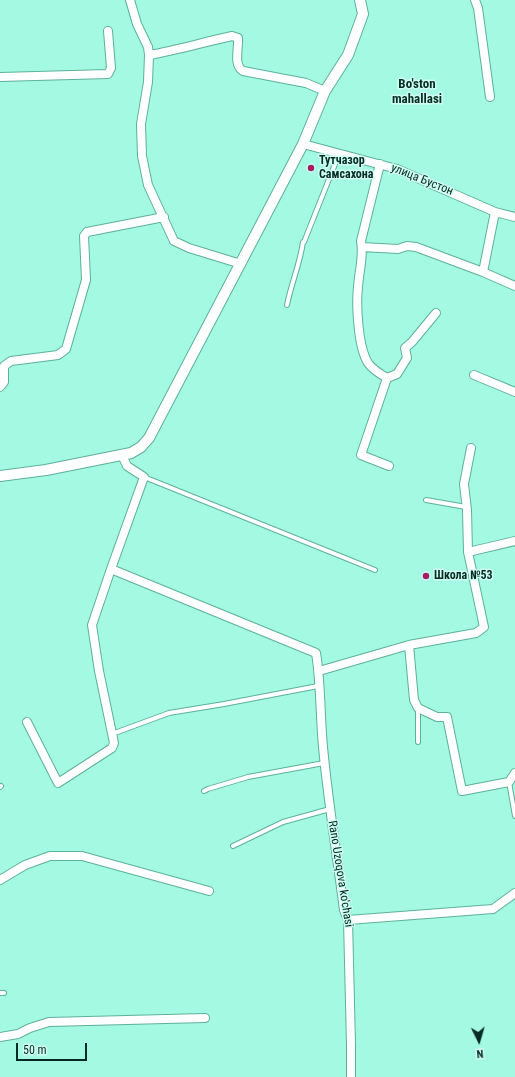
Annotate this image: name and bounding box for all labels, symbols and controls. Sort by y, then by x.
district label: Bo'ston mahallasi [392,77,442,108]
place label: Тутчазор Самсахона [319,154,373,182]
street label: улица Бустон [389,161,455,199]
marker: Тутчазор Самсахона [306,163,316,173]
place label: Школа №53 [434,569,493,583]
marker: Школа №53 [421,571,431,581]
street label: Rano Uzoqova ko'chasi [324,820,356,928]
north arrow [459,1021,499,1061]
scale bar [18,1035,89,1061]
text: 50 m [23,1043,47,1057]
text: N [476,1047,484,1060]

